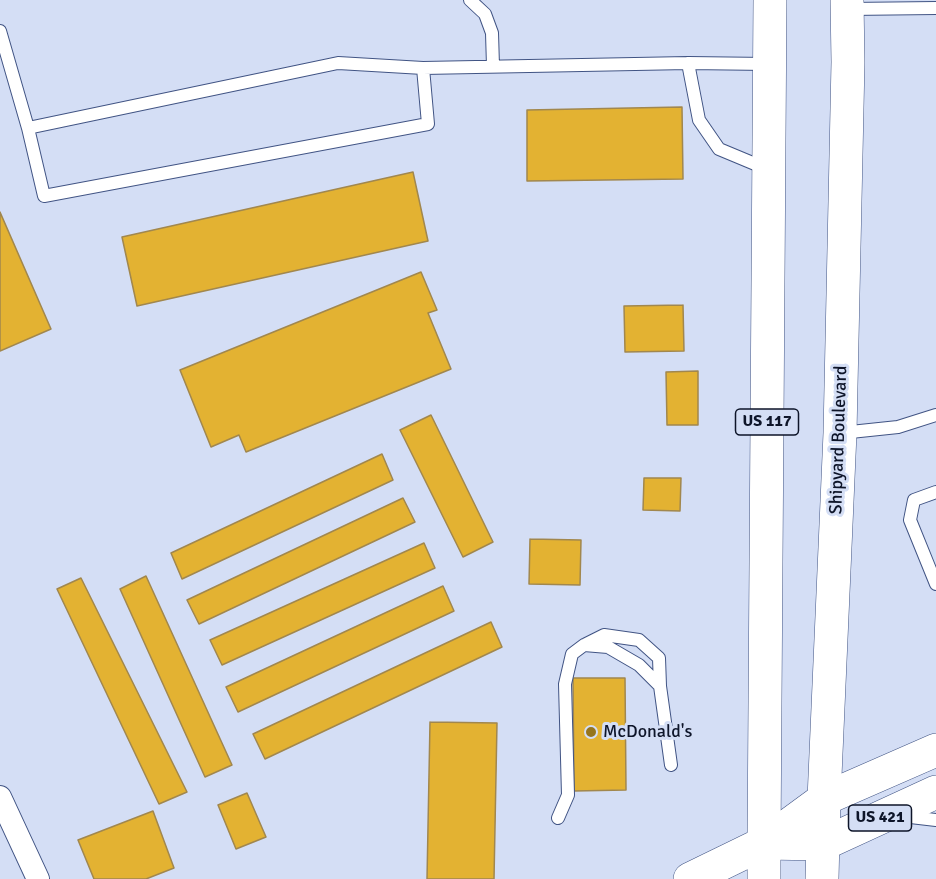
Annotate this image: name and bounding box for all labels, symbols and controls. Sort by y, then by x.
street label: Shipyard Boulevard [826,365,852,515]
road number: US 117 [736,409,798,435]
place label: McDonald's [603,721,692,743]
marker: McDonald's [584,725,598,739]
road number: US 421 [848,805,912,831]

